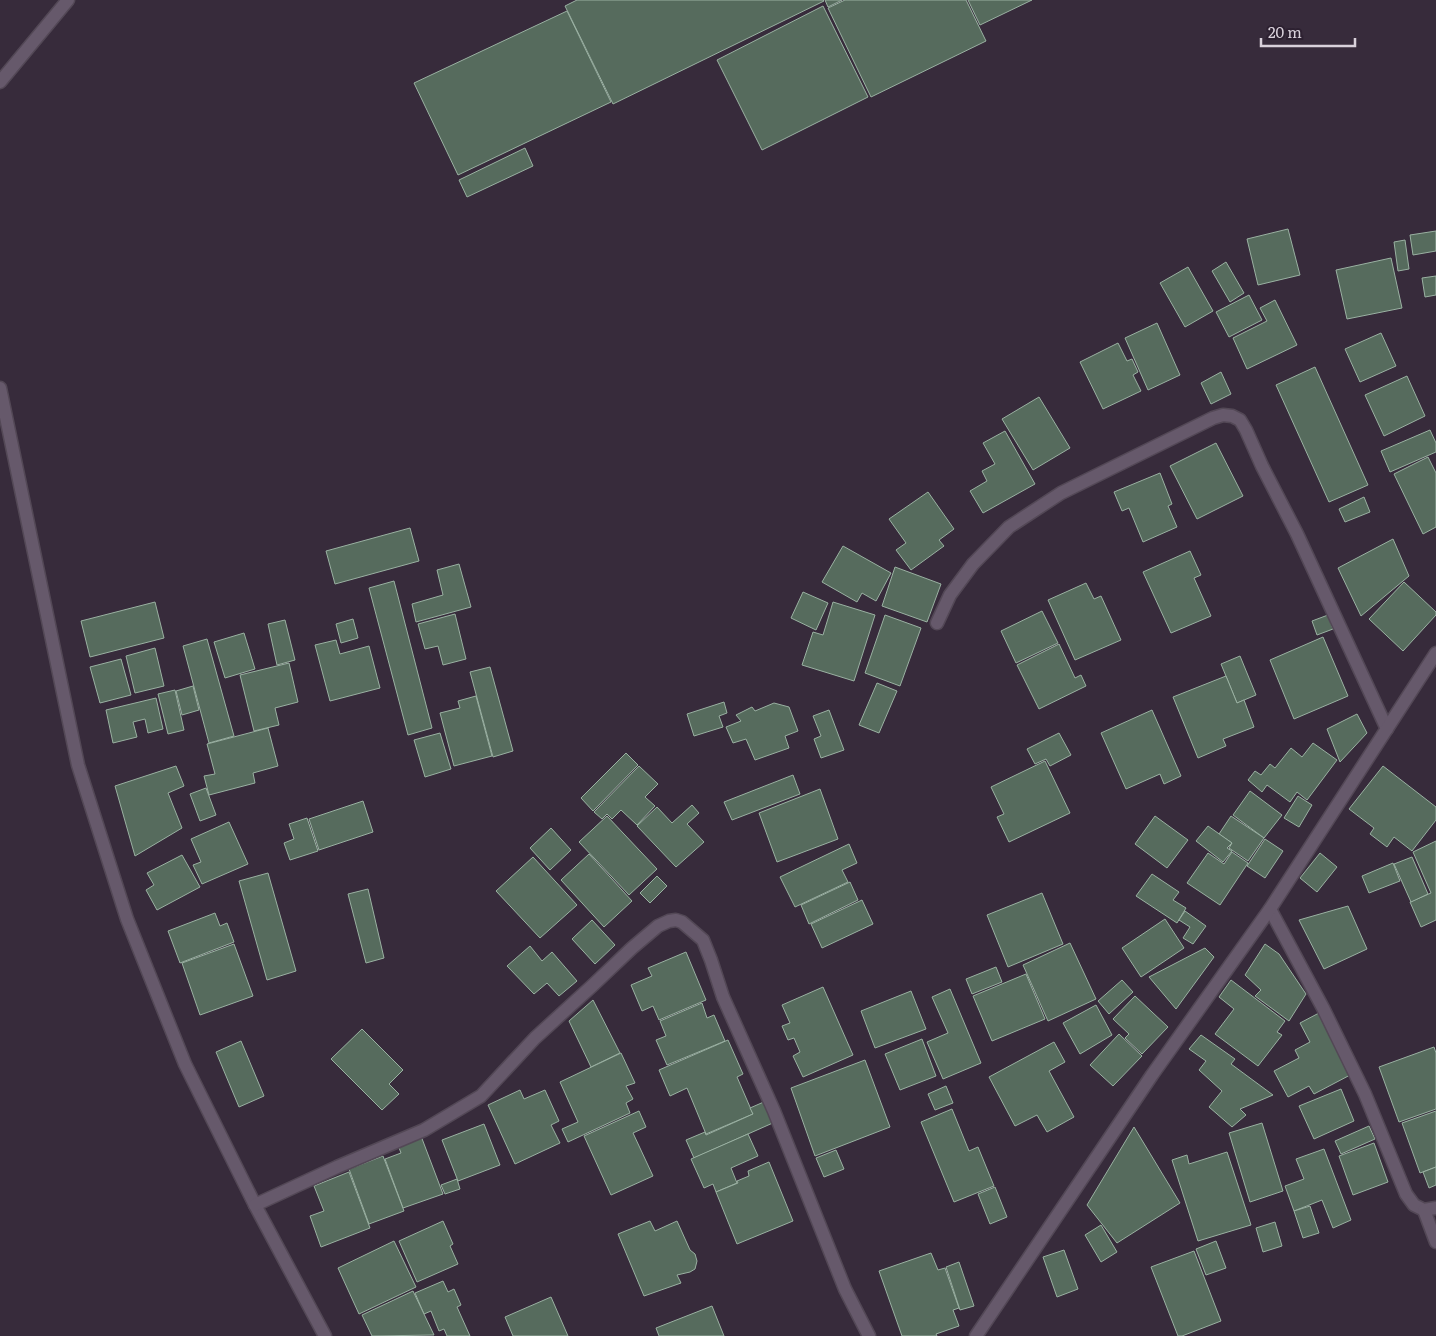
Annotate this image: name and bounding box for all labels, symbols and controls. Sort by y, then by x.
scale bar [1261,15,1355,47]
text: 20 m [1268,20,1302,43]

